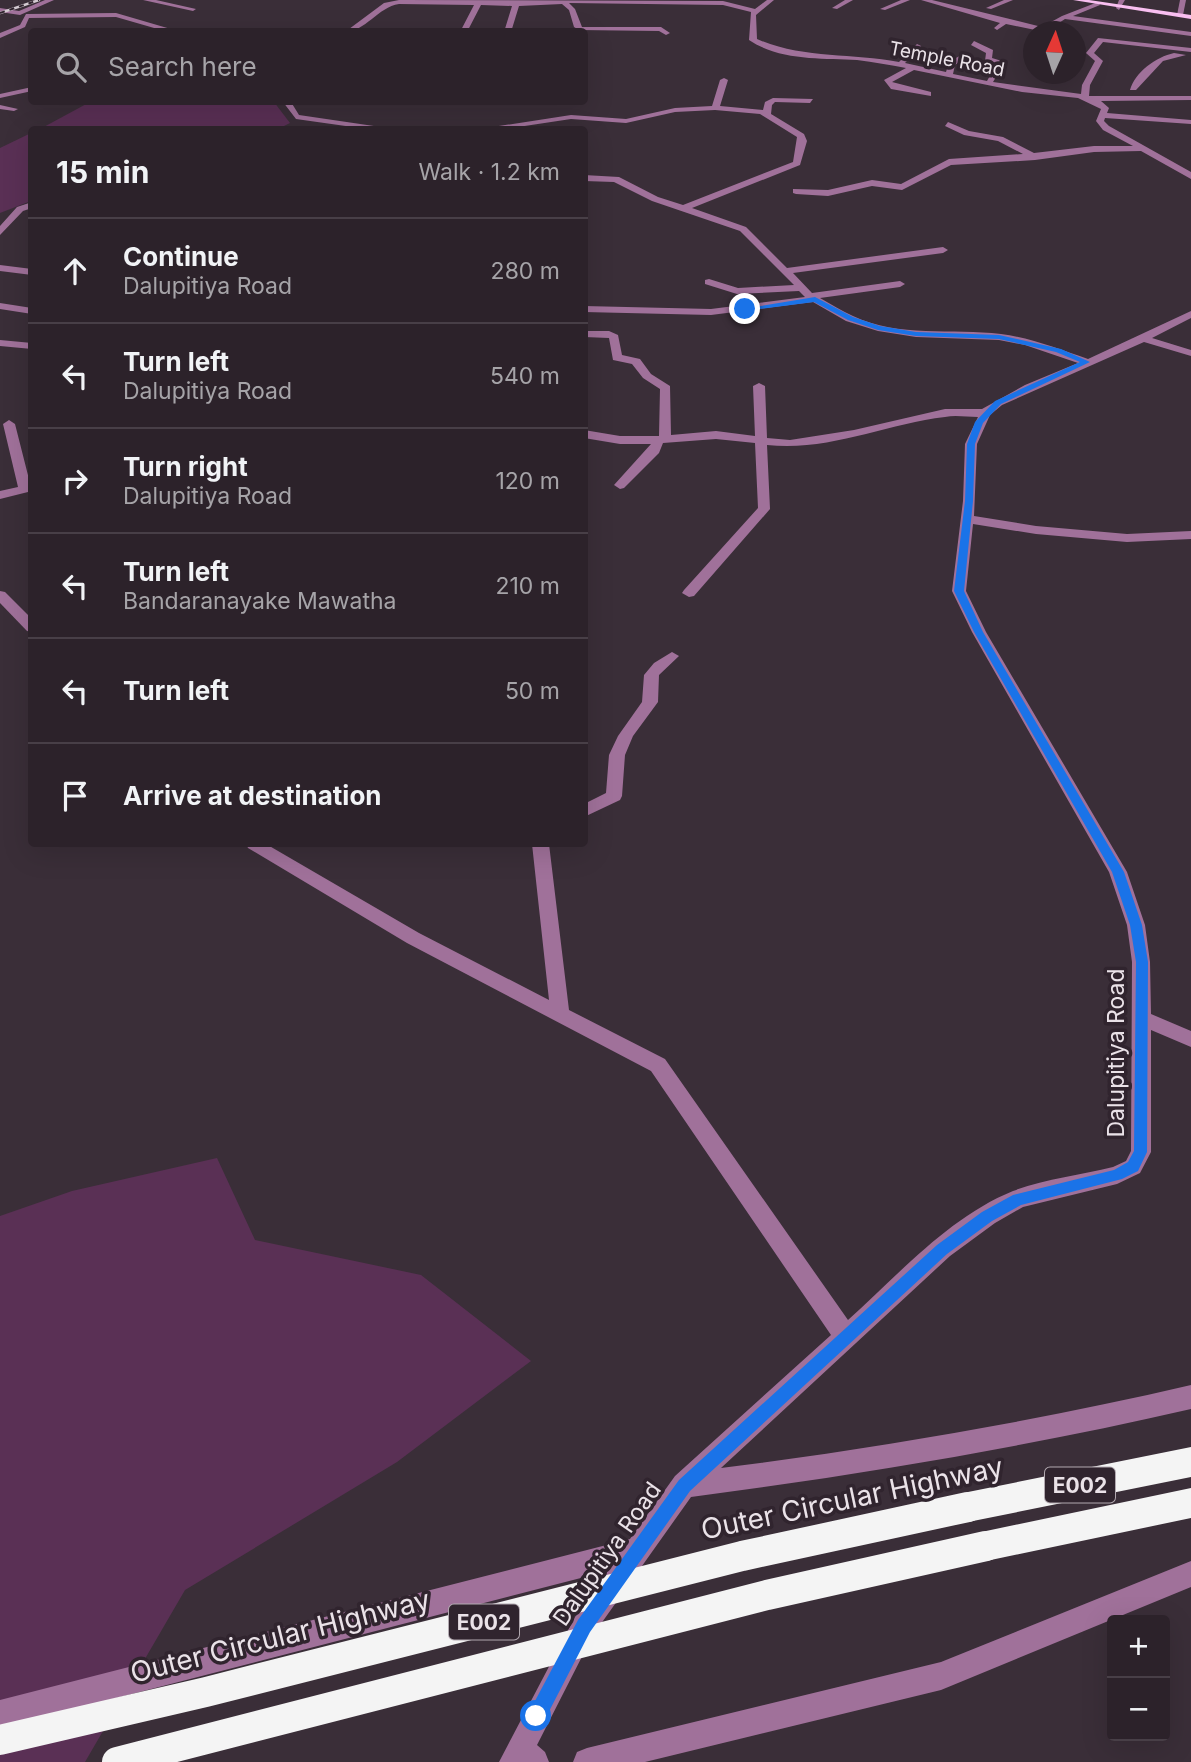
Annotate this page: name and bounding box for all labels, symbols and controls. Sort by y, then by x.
north arrow [1023,21,1086,84]
search box [28,28,588,105]
street label: Temple Road [887,37,1007,81]
icon: search [52,48,90,86]
text: Search here [108,51,257,82]
text: 15 min [56,154,149,190]
text: Walk · 1.2 km [419,158,560,186]
text: Continue [123,241,239,272]
icon: ahead [56,252,94,290]
text: 280 m [491,257,560,285]
text: Dalupitiya Road [123,272,292,300]
route end [729,293,760,324]
text: Turn left [123,346,229,377]
icon: left [56,357,94,395]
text: 540 m [490,362,560,390]
text: Dalupitiya Road [123,377,292,405]
text: Turn right [123,451,248,482]
icon: right [56,462,94,500]
text: 120 m [495,467,560,495]
text: Dalupitiya Road [123,482,292,510]
text: Turn left [123,556,229,587]
icon: left [56,567,94,605]
text: 210 m [495,572,560,600]
text: Bandaranayake Mawatha [123,587,396,615]
icon: left [56,672,94,710]
text: Turn left [123,675,229,706]
text: 50 m [505,677,560,705]
icon: arrive [56,777,94,815]
text: Arrive at destination [123,780,382,811]
street label: Dalupitiya Road [1102,968,1130,1138]
street label: Outer Circular Highway [698,1449,1006,1547]
road number: E002 [1045,1468,1115,1502]
street label: Dalupitiya Road [547,1477,667,1631]
street label: Outer Circular Highway [127,1582,433,1690]
road number: E002 [449,1604,519,1640]
map controls [1107,1615,1170,1741]
button: + [1107,1615,1170,1678]
button: − [1107,1678,1170,1741]
route start [520,1700,551,1731]

